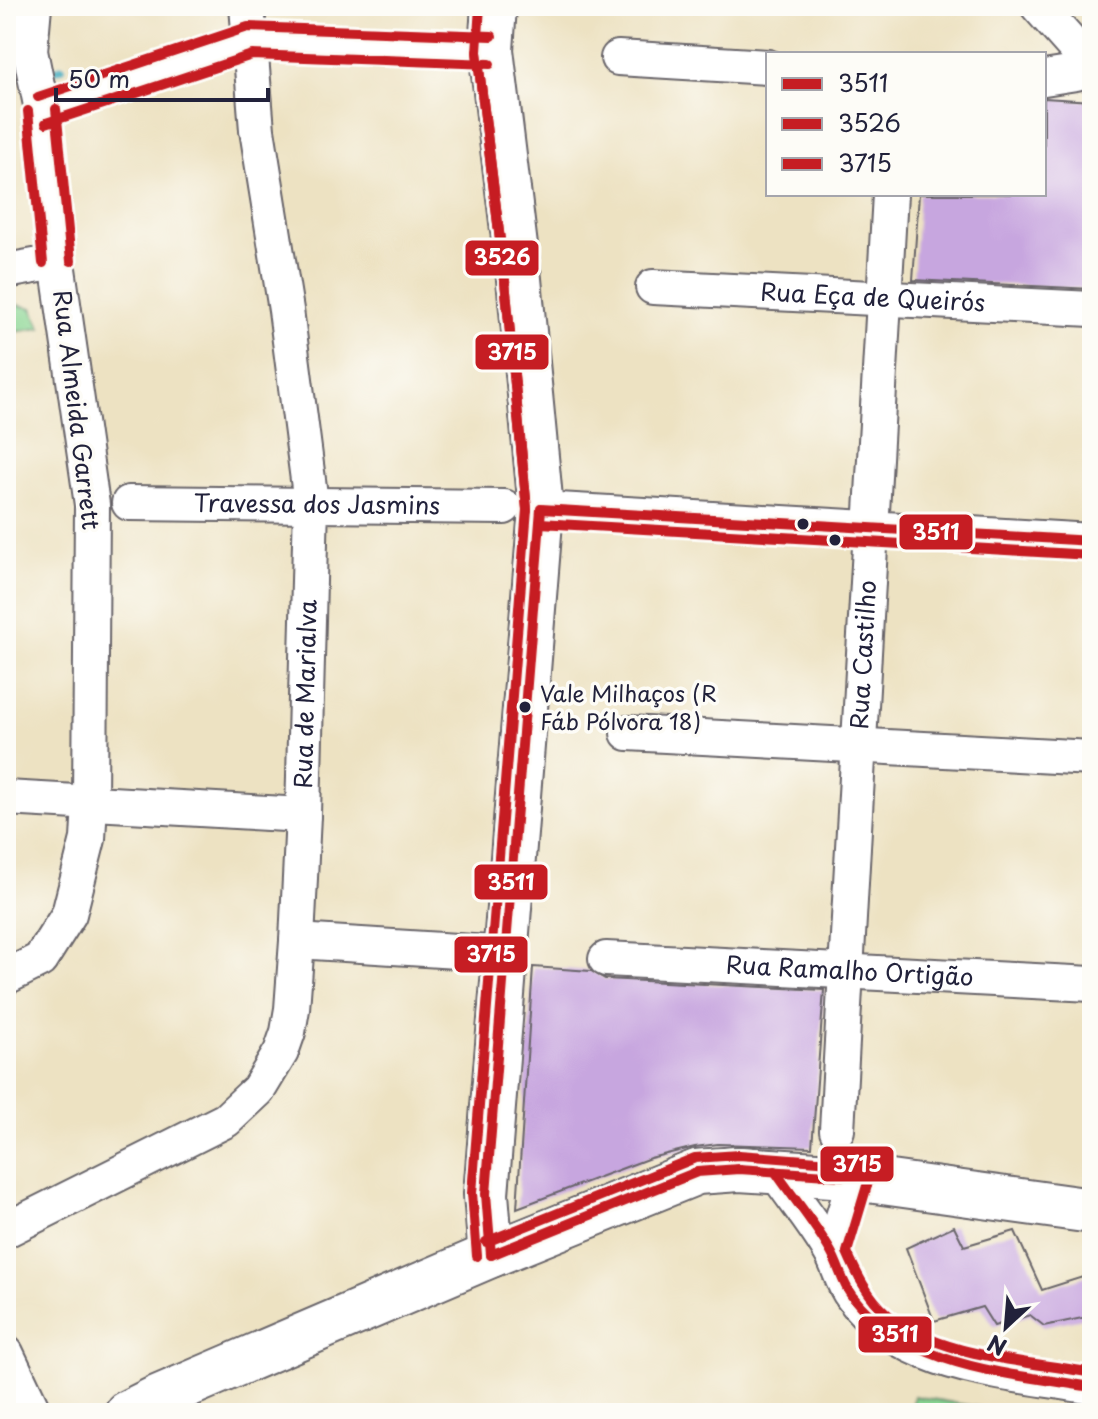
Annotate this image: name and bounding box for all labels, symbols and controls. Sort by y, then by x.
scale bar [56,52,268,102]
legend [766,52,1046,196]
text: 50 m [68,60,130,96]
text: 3511 [838,64,888,100]
text: 3526 [838,104,901,140]
text: 3715 [838,144,892,180]
line badge: 3526 [464,239,540,277]
text: 3526 [473,239,531,272]
street label: Rua Eça de Queirós [760,272,986,320]
street label: Rua Almeida Garrett [45,288,111,532]
line badge: 3715 [474,333,550,371]
text: 3715 [487,334,537,367]
street label: Travessa dos Jasmins [194,484,440,522]
line badge: 3511 [898,513,974,551]
text: 3511 [912,514,960,547]
unlabelled marker [795,516,811,532]
unlabelled marker [827,532,843,548]
street label: Rua Castilho [840,579,884,730]
street label: Rua de Marialva [284,599,325,789]
place label: Vale Milhaços (R Fáb Pólvora 18) [540,676,717,737]
marker: Vale Milhaços (R Fáb Pólvora 18) [517,699,533,715]
line badge: 3511 [473,863,549,901]
text: 3511 [487,864,535,897]
line badge: 3715 [453,935,529,974]
text: 3715 [466,936,516,969]
street label: Rua Ramalho Ortigão [725,945,974,994]
line badge: 3715 [819,1145,895,1183]
text: 3715 [832,1146,882,1179]
north arrow [966,1287,1046,1367]
line badge: 3511 [857,1315,933,1354]
text: 3511 [871,1316,919,1349]
text: N [982,1328,1012,1365]

